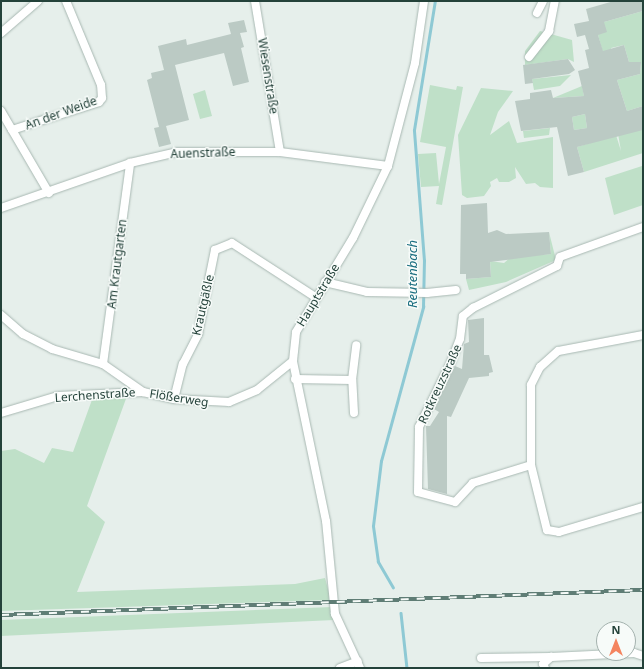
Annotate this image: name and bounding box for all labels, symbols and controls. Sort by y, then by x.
street label: Wiesenstraße [255,37,281,115]
street label: An der Weide [23,93,99,133]
street label: Auenstraße [170,145,236,161]
street label: Am Krautgarten [104,218,130,310]
water label: Reutenbach [404,240,420,308]
street label: Hauptstraße [294,261,342,329]
street label: Krautgäßle [189,273,217,337]
street label: Rotkreuzstraße [415,342,465,426]
street label: Lerchenstraße [54,385,136,405]
street label: Flößerweg [149,386,209,410]
north arrow [596,621,636,661]
text: N [612,622,620,637]

